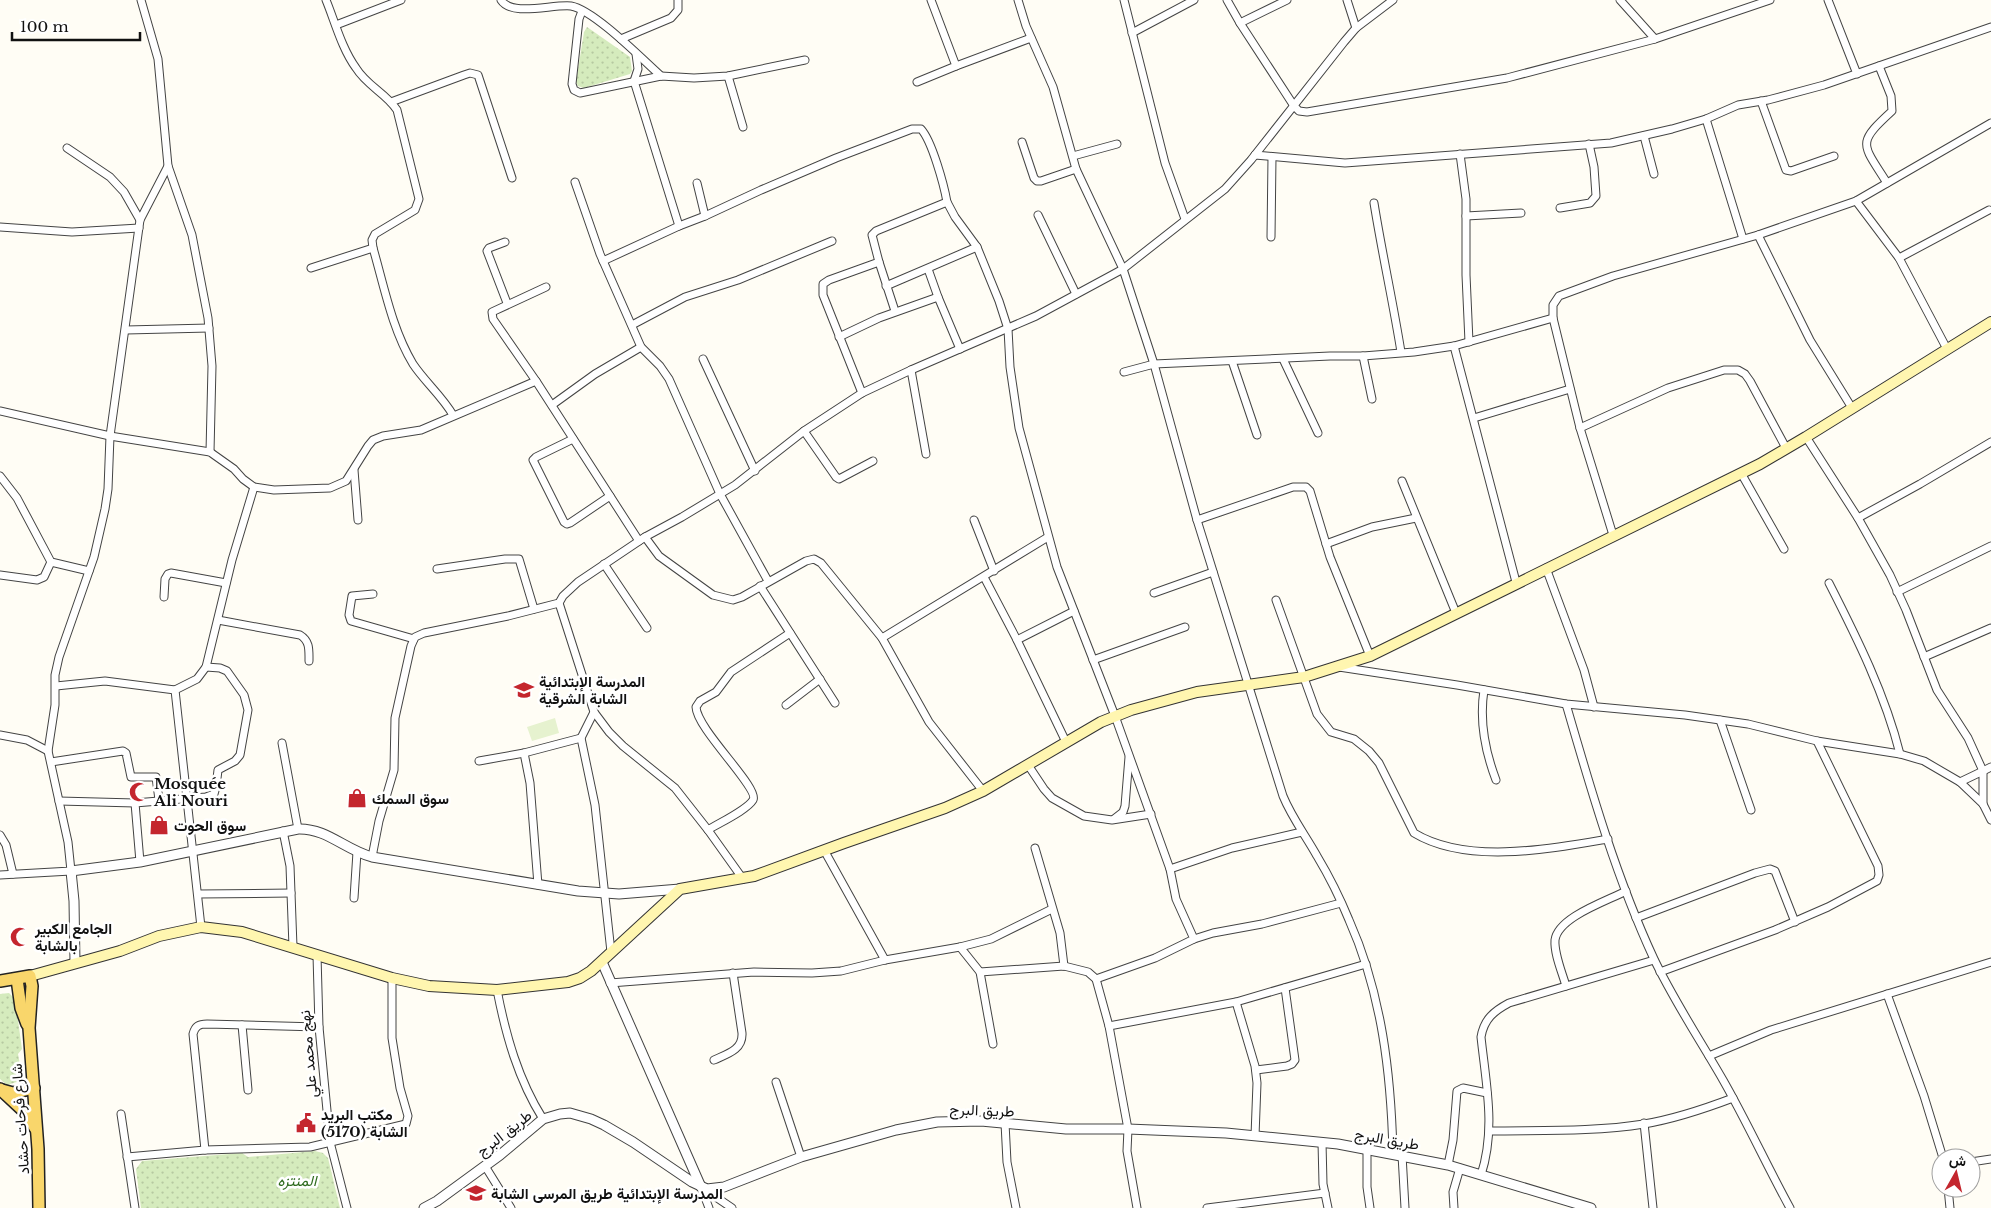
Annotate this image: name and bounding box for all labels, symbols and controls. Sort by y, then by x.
scale bar [12,10,140,42]
text: 100 m [20,17,69,36]
place label: المدرسة الإبتدائية الشابة الشرقية [539,672,645,708]
school or university icon: المدرسة الإبتدائية الشابة الشرقية [513,679,535,701]
place label: Mosquée Ali Nouri [153,774,229,810]
mosque icon: Mosquée Ali Nouri [128,781,150,803]
shop icon: سوق السمك [346,787,368,809]
place label: سوق السمك [372,789,449,808]
shop icon: سوق الحوت [148,814,170,836]
place label: سوق الحوت [174,816,246,835]
place label: الجامع الكبير بالشابة [34,919,112,955]
mosque icon: الجامع الكبير بالشابة [9,926,31,948]
street label: نهج محمد علي [295,1009,325,1099]
street label: شارع فرحات حشاد [7,1063,35,1175]
street label: طريق البرج [949,1099,1015,1123]
place label: مكتب البريد الشابة (5170) [321,1105,408,1141]
street label: طريق البرج [473,1105,537,1162]
public building icon: مكتب البريد الشابة (5170) [295,1112,317,1134]
street label: طريق البرج [1353,1124,1421,1156]
north arrow [1931,1148,1981,1198]
text: ش [1948,1150,1968,1170]
park label: المنتزه [278,1171,318,1190]
school or university icon: المدرسة الإبتدائية طريق المرسى الشابة [465,1182,487,1204]
place label: المدرسة الإبتدائية طريق المرسى الشابة [491,1184,723,1204]

